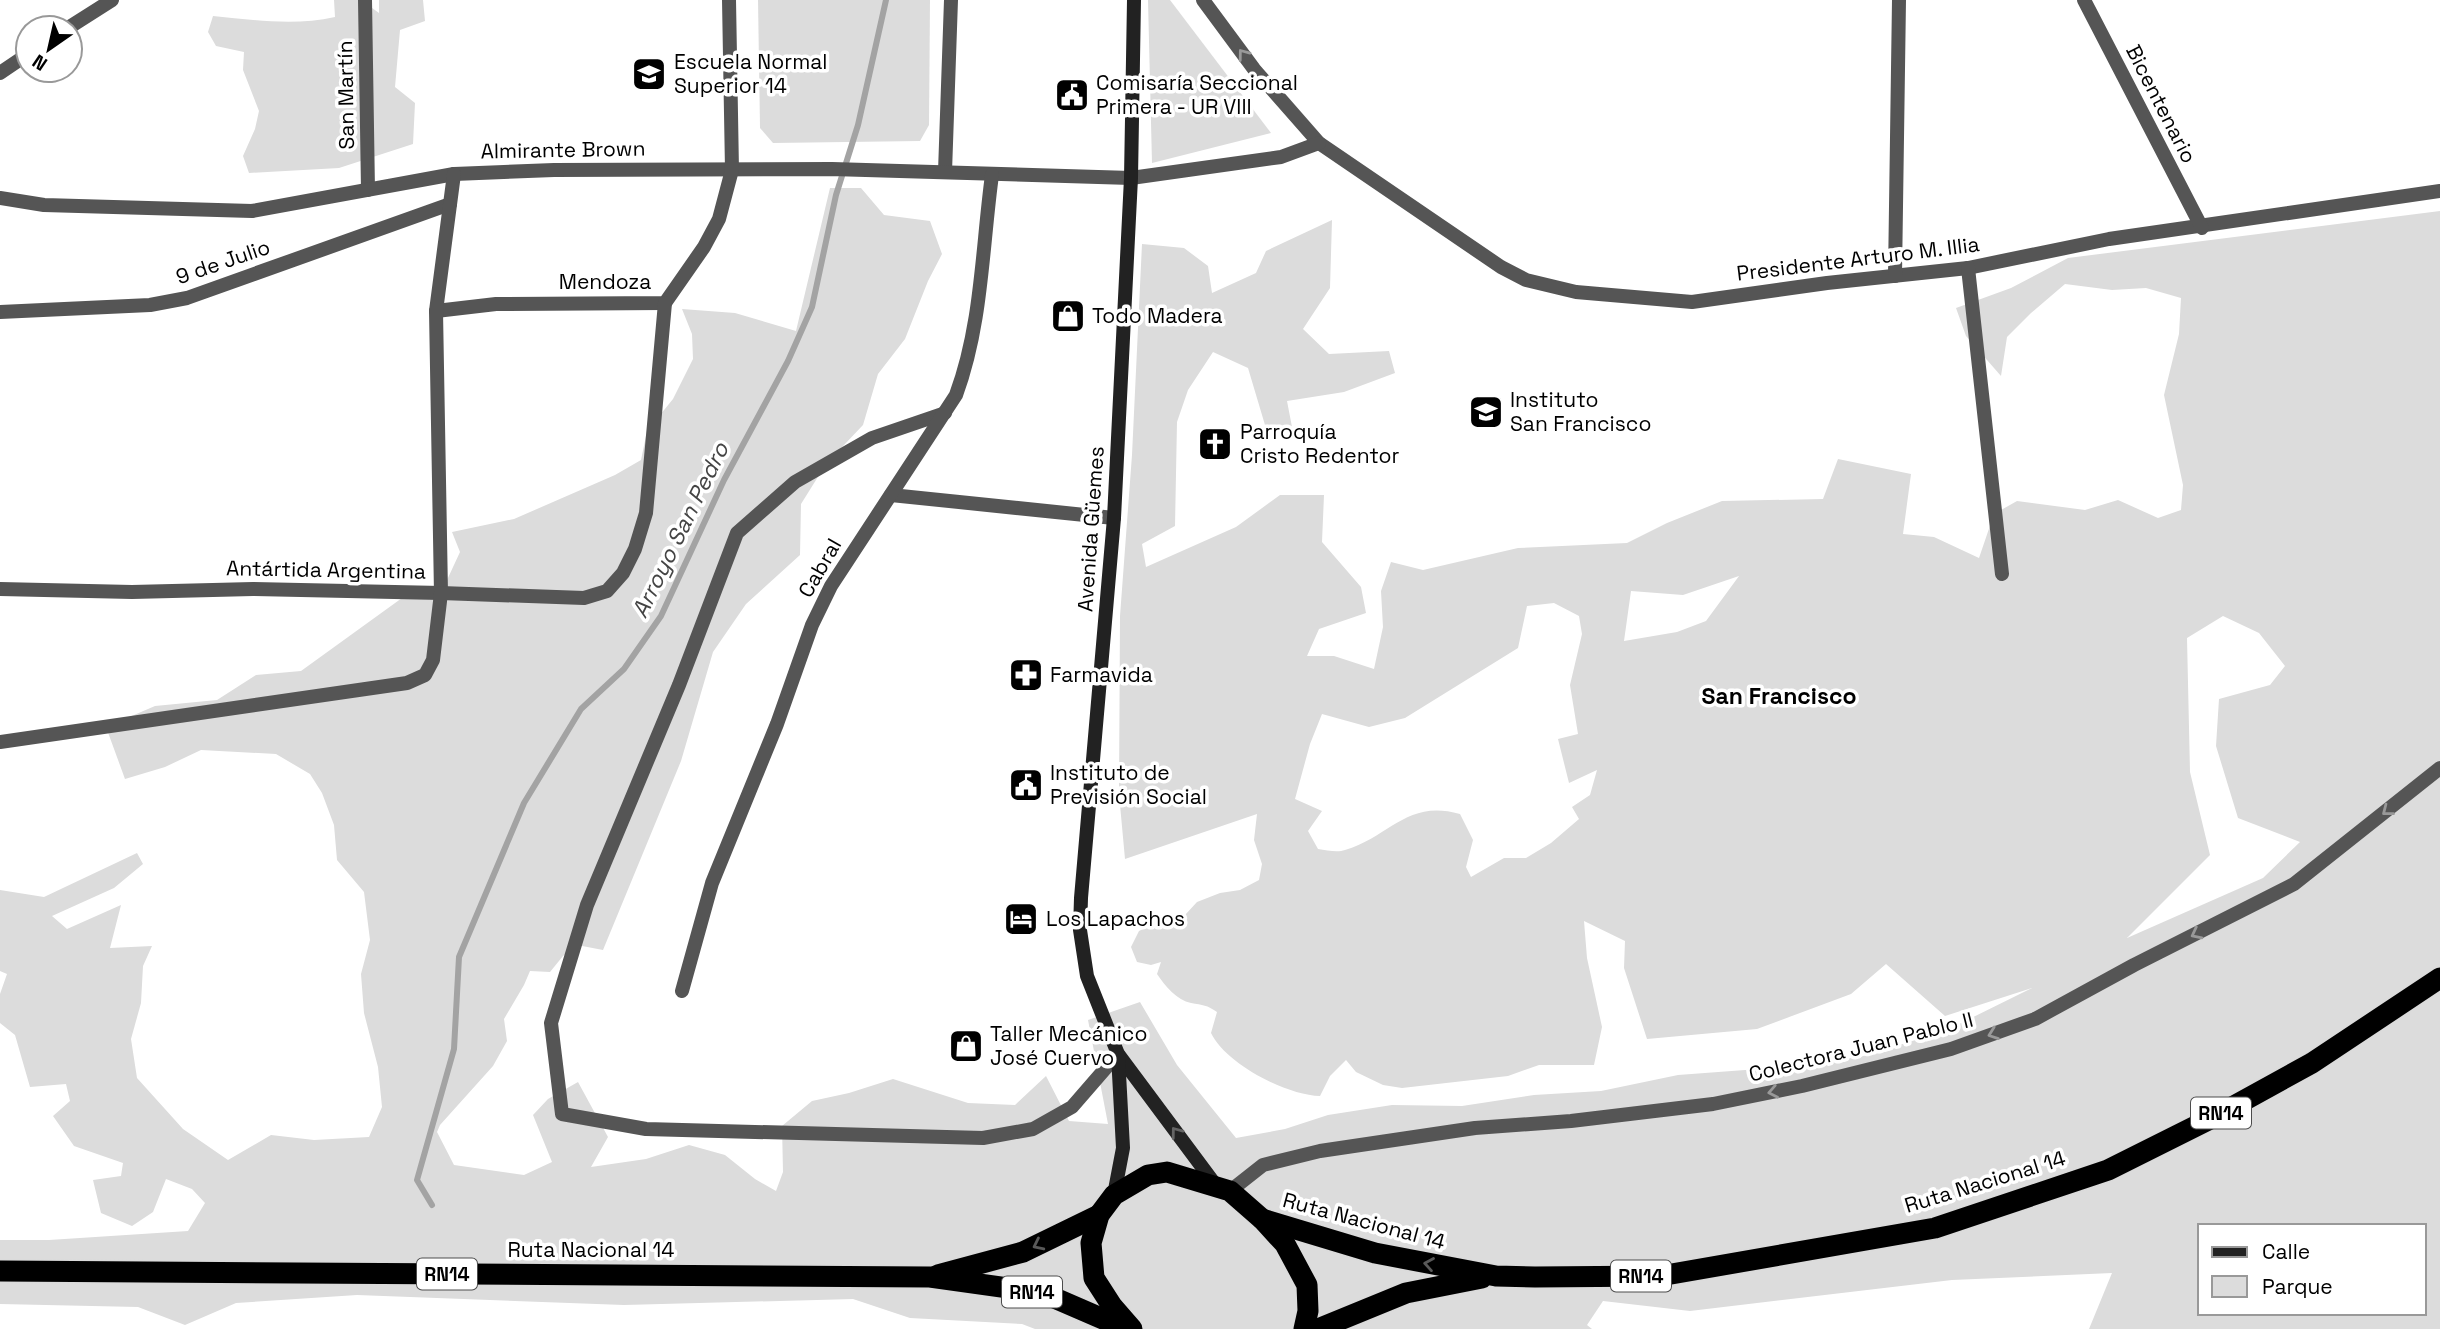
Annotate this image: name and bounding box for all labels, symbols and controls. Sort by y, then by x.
north arrow [14,14,84,84]
street label: San Martín [331,40,360,150]
street label: Bicentenario [2120,40,2203,168]
place label: Escuela Normal Superior 14 [674,48,827,99]
text: N [28,49,52,77]
one-way arrow [1239,49,1252,62]
school or university icon: Escuela Normal Superior 14 [630,55,668,93]
place label: Comisaría Seccional Primera - UR VIII [1096,69,1298,120]
public building icon: Comisaría Seccional Primera - UR VIII [1053,76,1091,114]
street label: Almirante Brown [480,135,646,164]
street label: Presidente Arturo M. Illia [1735,230,1981,287]
street label: 9 de Julio [172,233,273,290]
street label: Mendoza [559,268,651,295]
shop icon: Todo Madera [1049,297,1087,335]
place label: Todo Madera [1092,302,1223,329]
place label: Instituto San Francisco [1510,386,1651,437]
school or university icon: Instituto San Francisco [1467,393,1505,431]
place label: Parroquía Cristo Redentor [1240,418,1400,469]
church icon: Parroquía Cristo Redentor [1196,425,1234,463]
water label: Arroyo San Pedro [625,437,736,623]
street label: Avenida Güemes [1071,445,1110,613]
street label: Cabral [792,533,847,602]
street label: Antártida Argentina [226,554,426,585]
pharmacy icon: Farmavida [1007,656,1045,694]
place label: Farmavida [1050,661,1153,688]
district label: San Francisco [1701,681,1857,711]
place label: Instituto de Previsión Social [1050,759,1207,810]
public building icon: Instituto de Previsión Social [1007,766,1045,804]
one-way arrow [2382,803,2395,816]
hotel icon: Los Lapachos [1002,900,1040,938]
place label: Los Lapachos [1046,905,1185,932]
one-way arrow [2191,925,2203,939]
street label: Colectora Juan Pablo II [1746,1006,1976,1087]
place label: Taller Mecánico José Cuervo [990,1020,1147,1071]
one-way arrow [1987,1026,1999,1040]
shop icon: Taller Mecánico José Cuervo [947,1027,985,1065]
one-way arrow [1767,1084,1779,1099]
road number: RN14 [2191,1098,2251,1128]
one-way arrow [1171,1127,1184,1140]
street label: Ruta Nacional 14 [1901,1144,2069,1219]
street label: Ruta Nacional 14 [1280,1186,1448,1255]
legend [2198,1224,2426,1315]
street label: Ruta Nacional 14 [508,1236,674,1263]
one-way arrow [1033,1236,1045,1250]
text: Calle [2262,1238,2310,1265]
road number: RN14 [417,1258,477,1290]
one-way arrow [1423,1258,1435,1273]
road number: RN14 [1611,1260,1671,1292]
text: Parque [2262,1273,2333,1300]
road number: RN14 [1002,1276,1062,1308]

